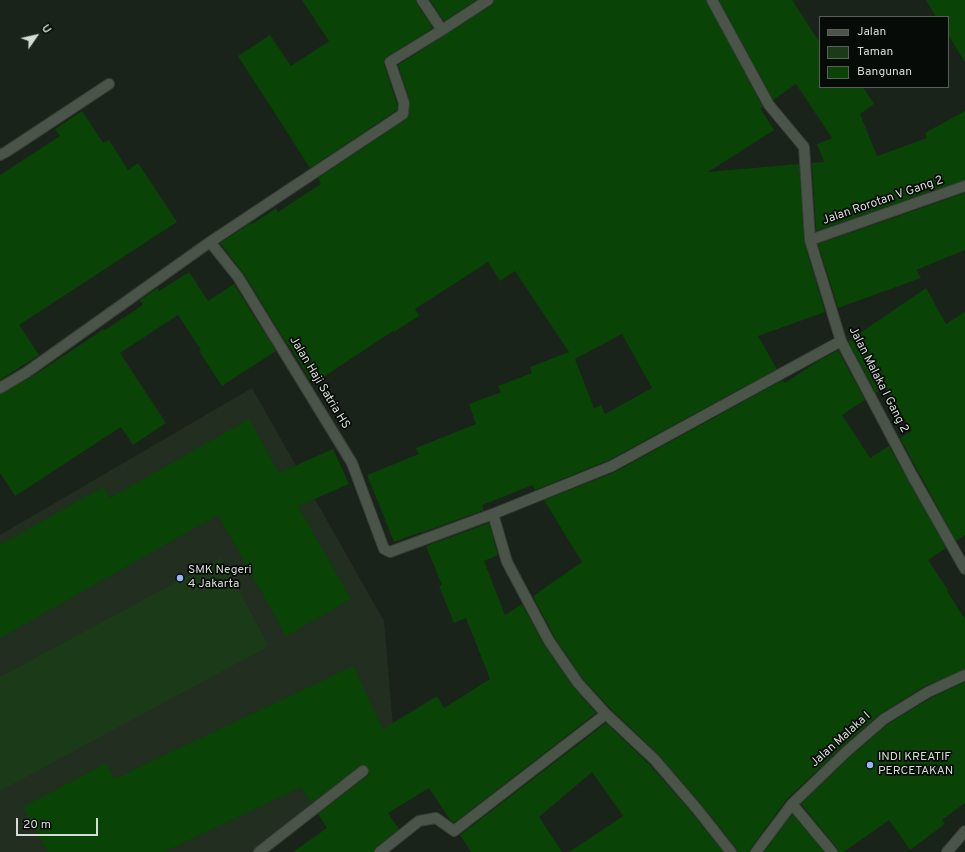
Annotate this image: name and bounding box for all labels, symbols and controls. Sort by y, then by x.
north arrow [16,16,56,56]
legend [819,16,949,88]
text: U [38,22,54,36]
text: Jalan [857,24,886,40]
text: Taman [857,44,893,60]
text: Bangunan [857,64,912,80]
street label: Jalan Rorotan V Gang 2 [821,174,945,228]
street label: Jalan Malaka I Gang 2 [845,325,911,435]
street label: Jalan Haji Satria HS [286,334,352,432]
place label: SMK Negeri 4 Jakarta [188,564,252,592]
marker: SMK Negeri 4 Jakarta [175,573,185,583]
street label: Jalan Malaka I [808,709,874,771]
place label: INDI KREATIF PERCETAKAN [878,751,953,779]
marker: INDI KREATIF PERCETAKAN [865,760,875,770]
scale bar [18,810,100,836]
text: 20 m [23,817,51,833]

